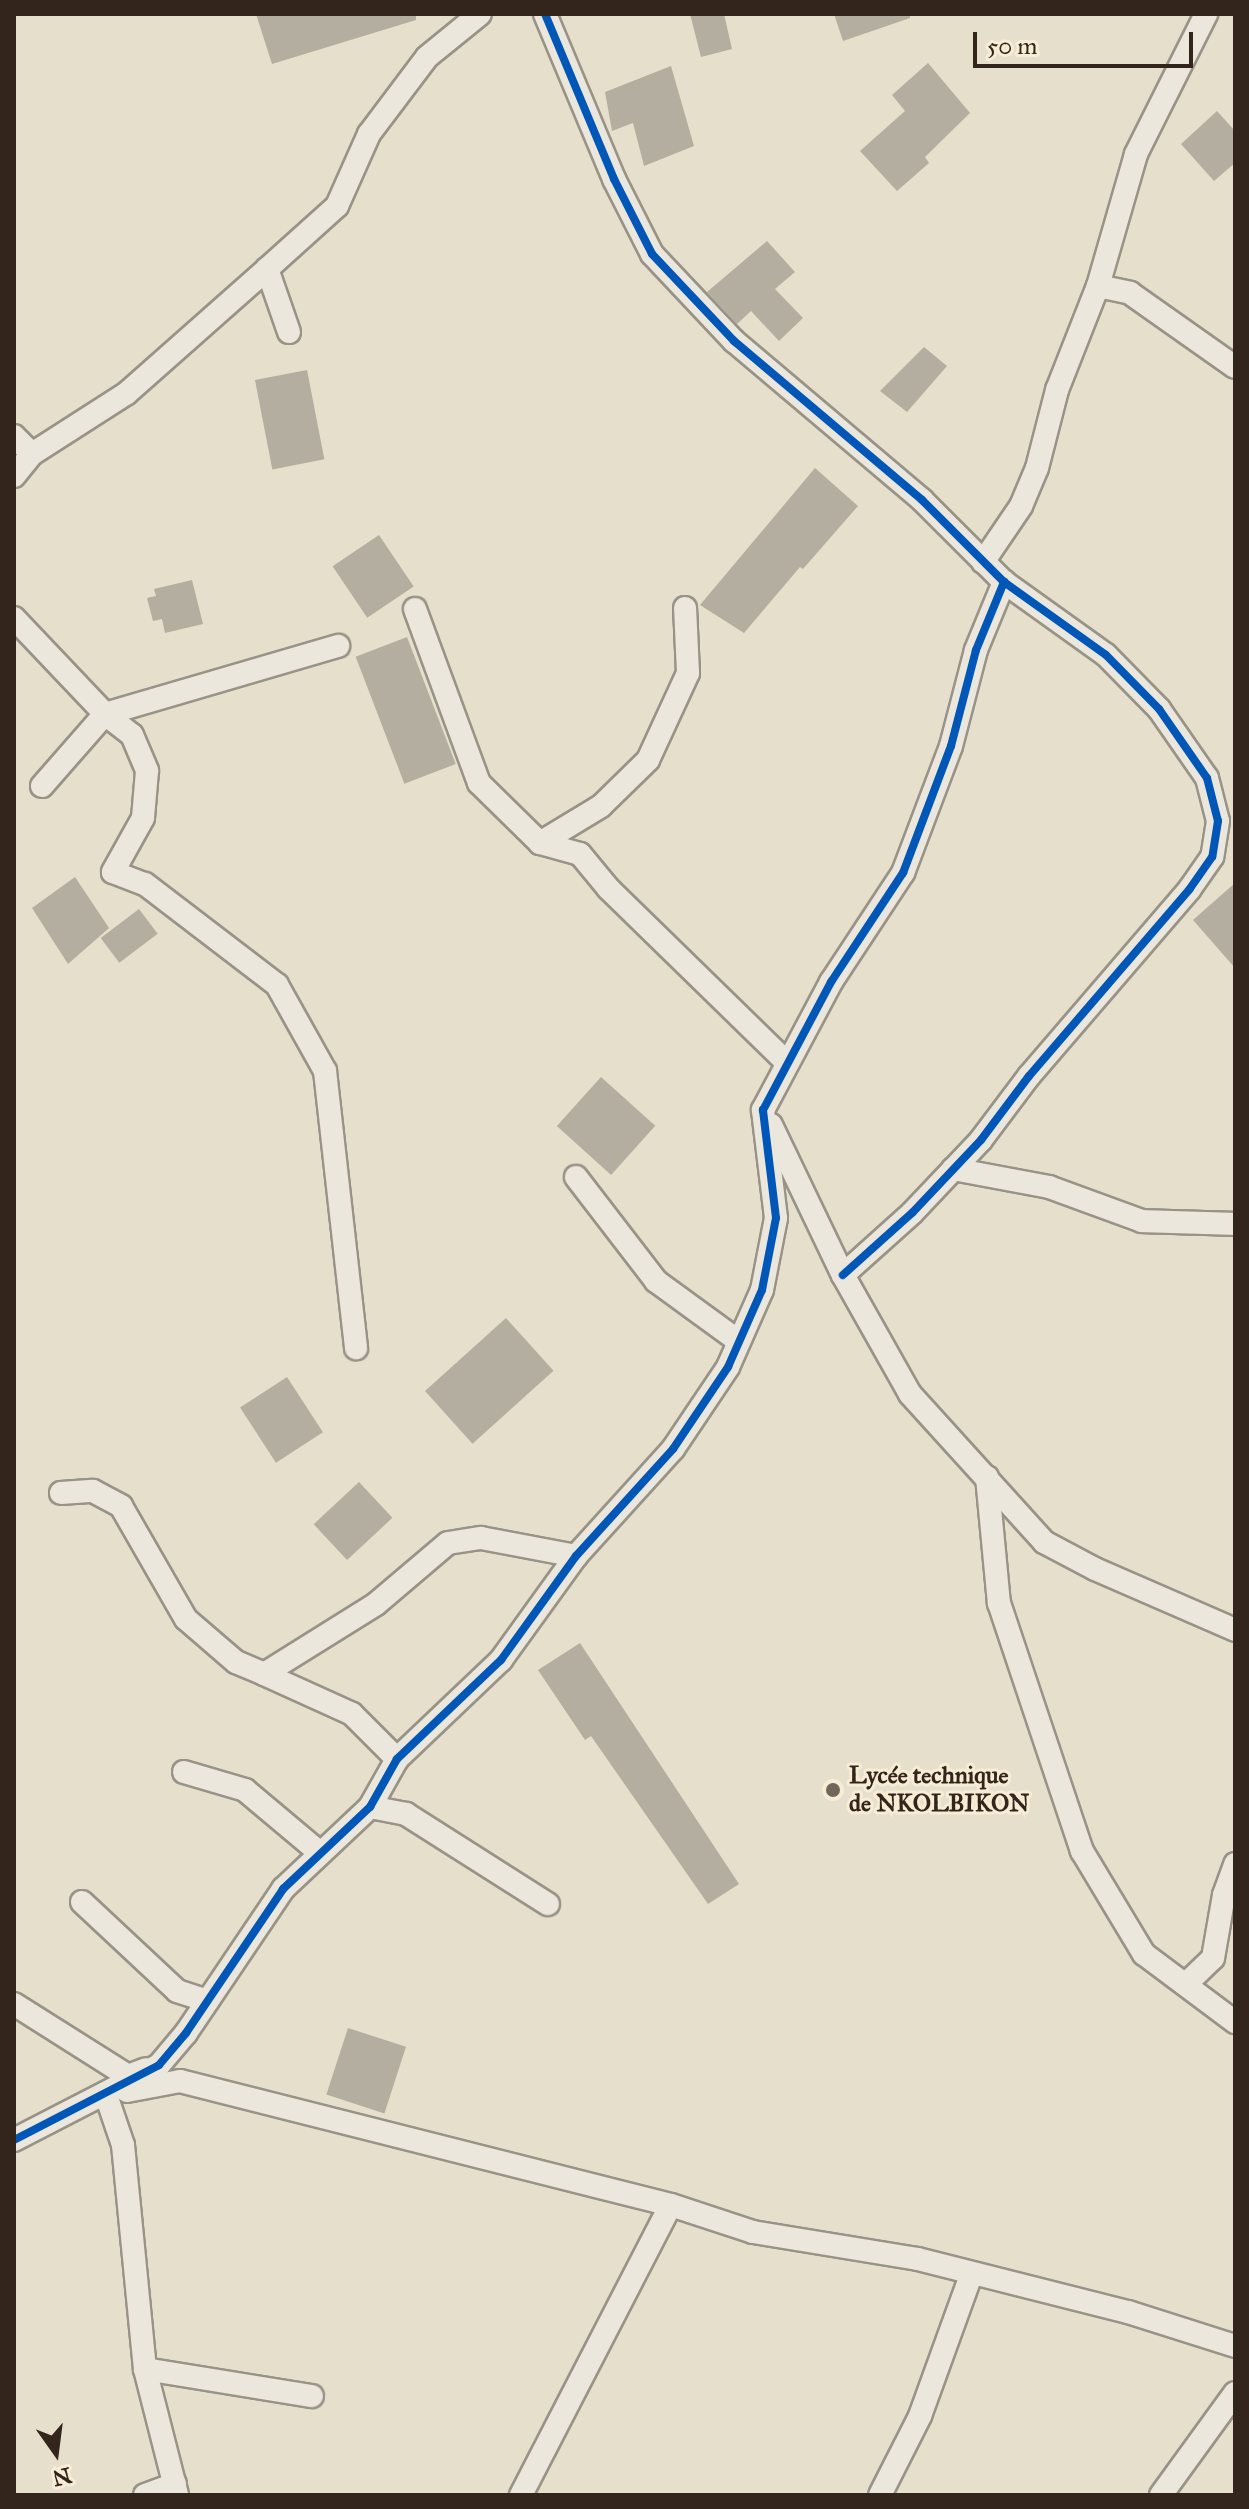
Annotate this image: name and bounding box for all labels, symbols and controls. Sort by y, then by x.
scale bar [977,16,1197,66]
text: 50 m [987,31,1037,61]
place label: Lycée technique de NKOLBIKON [849,1762,1029,1818]
marker: Lycée technique de NKOLBIKON [824,1781,842,1799]
north arrow [16,2413,96,2493]
text: N [50,2461,74,2492]

